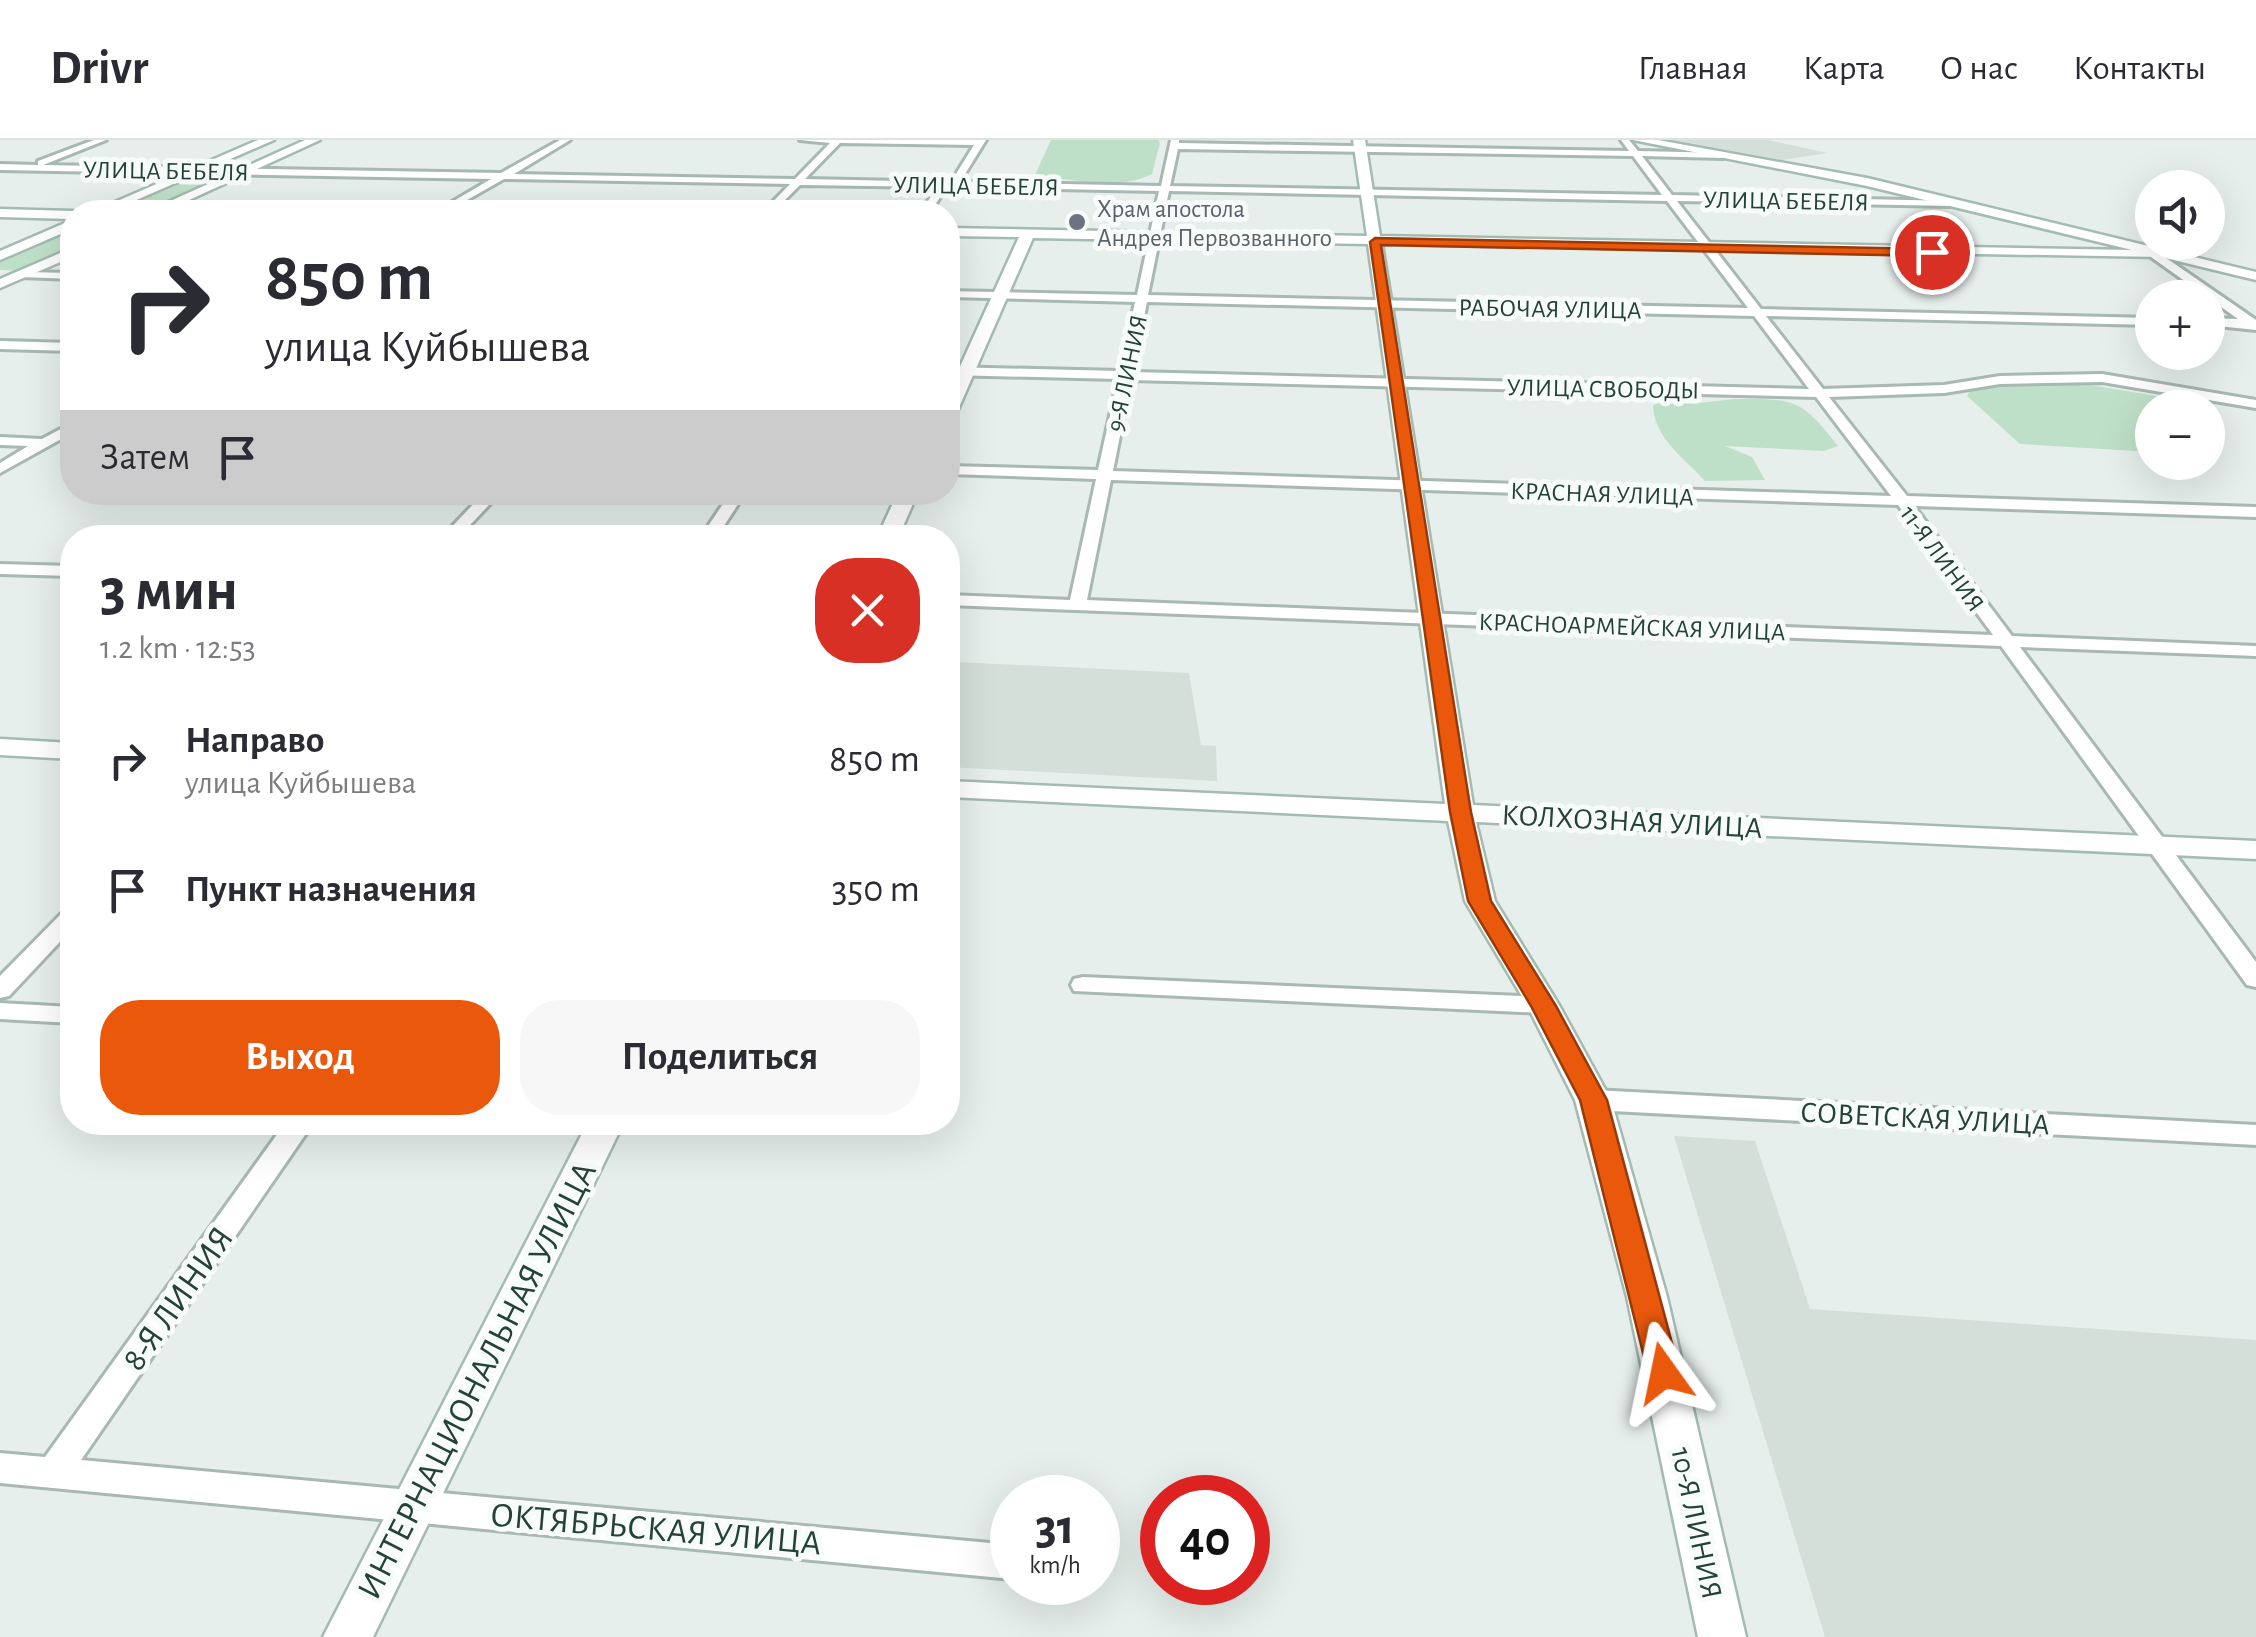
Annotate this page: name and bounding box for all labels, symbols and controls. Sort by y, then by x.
text: Drivr [50,45,149,93]
text: Главная [1638,51,1748,86]
text: Карта [1803,51,1885,86]
text: О нас [1940,51,2018,86]
text: Контакты [2073,51,2206,86]
street label: УЛИЦА БЕБЕЛЯ [83,158,249,185]
map controls [2135,170,2225,480]
button: sound [2135,170,2225,260]
street label: УЛИЦА БЕБЕЛЯ [893,173,1059,200]
street label: УЛИЦА БЕБЕЛЯ [1703,188,1869,215]
place label: Храм апостола Андрея Первозванного [1097,197,1332,251]
pin [1890,210,1975,295]
marker: Храм апостола Андрея Первозванного [1066,211,1088,233]
icon: arrive [1905,225,1960,280]
icon: right [100,240,230,370]
text: 850 m [265,243,433,313]
button: + [2135,280,2225,370]
street label: РАБОЧАЯ УЛИЦА [1458,295,1642,324]
street label: 9-Я ЛИНИЯ [1103,313,1152,434]
text: улица Куйбышева [265,325,590,370]
street label: УЛИЦА СВОБОДЫ [1506,375,1699,404]
button: − [2135,390,2225,480]
icon: arrive [210,430,265,485]
text: Затем [100,439,190,477]
street label: КРАСНАЯ УЛИЦА [1510,479,1694,510]
street label: 11-Я ЛИНИЯ [1895,501,1988,616]
button: close [815,558,920,663]
text: 3 мин [100,561,238,621]
street label: КРАСНОАРМЕЙСКАЯ УЛИЦА [1478,609,1786,645]
text: 1.2 km · 12:53 [100,632,256,664]
text: Направо [185,722,324,760]
icon: right [100,733,155,788]
text: 850 m [829,741,920,779]
text: улица Куйбышева [185,767,416,799]
street label: КОЛХОЗНАЯ УЛИЦА [1501,800,1763,844]
icon: arrive [100,863,155,918]
text: Пункт назначения [185,871,477,909]
text: 350 m [832,871,920,909]
button: Выход [100,1000,500,1115]
button: Поделиться [520,1000,920,1115]
street label: СОВЕТСКАЯ УЛИЦА [1799,1097,2050,1141]
street label: ИНТЕРНАЦИОНАЛЬНАЯ УЛИЦА [352,1156,603,1605]
street label: 8-Я ЛИНИЯ [116,1221,240,1377]
position arrow [1612,1321,1716,1425]
street label: 10-Я ЛИНИЯ [1665,1445,1727,1602]
speed limit sign: 40 [1140,1475,1270,1605]
street label: ОКТЯБРЬСКАЯ УЛИЦА [489,1498,823,1561]
text: 31 [1035,1503,1075,1553]
text: km/h [1029,1553,1081,1578]

